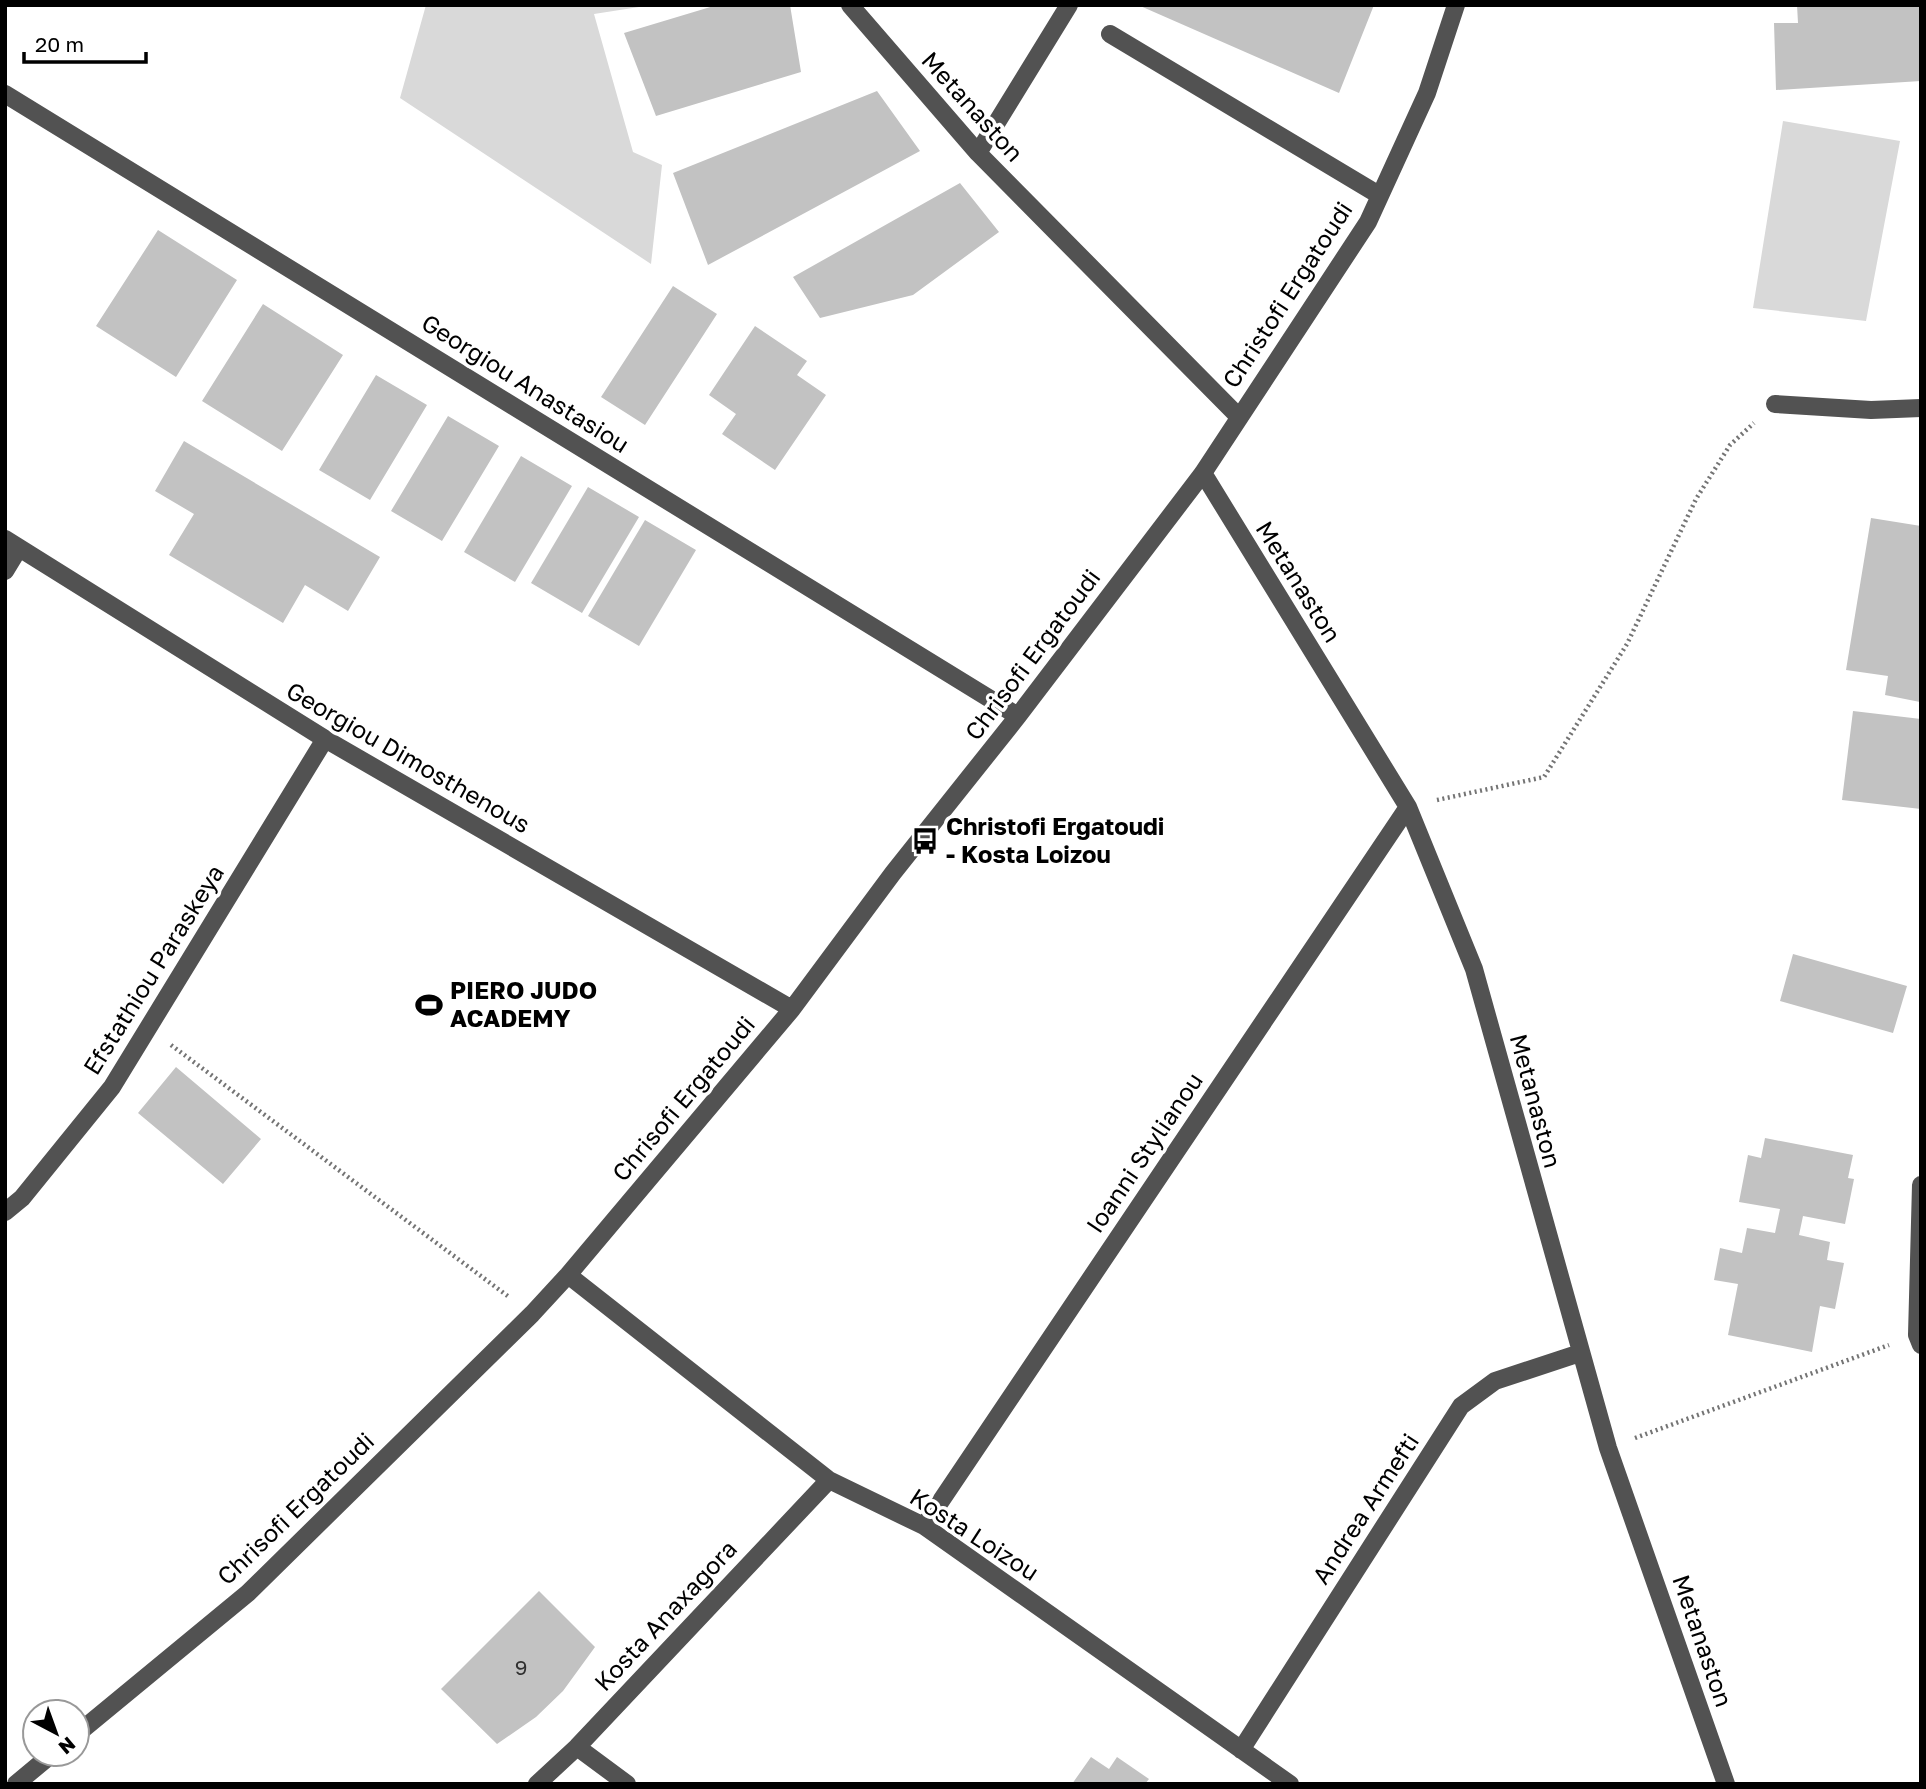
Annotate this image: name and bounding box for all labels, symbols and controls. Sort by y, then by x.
scale bar [24,21,147,65]
text: 20 m [35,31,84,57]
street label: Metanaston [916,45,1030,167]
street label: Christofi Ergatoudi [1216,196,1358,393]
street label: Georgiou Anastasiou [417,307,635,458]
street label: Metanaston [1251,515,1348,647]
street label: Chrisofi Ergatoudi [958,563,1106,745]
street label: Georgiou Dimosthenous [282,675,536,838]
place label: Christofi Ergatoudi - Kosta Loizou [946,811,1164,868]
bus stop icon: Christofi Ergatoudi - Kosta Loizou [910,826,940,856]
street label: Efstathiou Paraskeya [76,859,229,1080]
place label: PIERO JUDO ACADEMY [450,975,597,1032]
sports icon: PIERO JUDO ACADEMY [414,990,444,1020]
street label: Chrisofi Ergatoudi [605,1010,760,1186]
street label: Metanaston [1505,1030,1568,1171]
street label: Ioanni Stylianou [1079,1066,1208,1238]
street label: Chrisofi Ergatoudi [211,1426,379,1590]
street label: Andrea Armefti [1305,1427,1424,1589]
street label: Kosta Loizou [905,1481,1045,1586]
street label: Kosta Anaxagora [588,1534,742,1696]
street label: Metanaston [1667,1571,1740,1710]
house number: 9 [515,1654,527,1680]
north arrow [21,1698,91,1768]
text: N [54,1733,80,1760]

